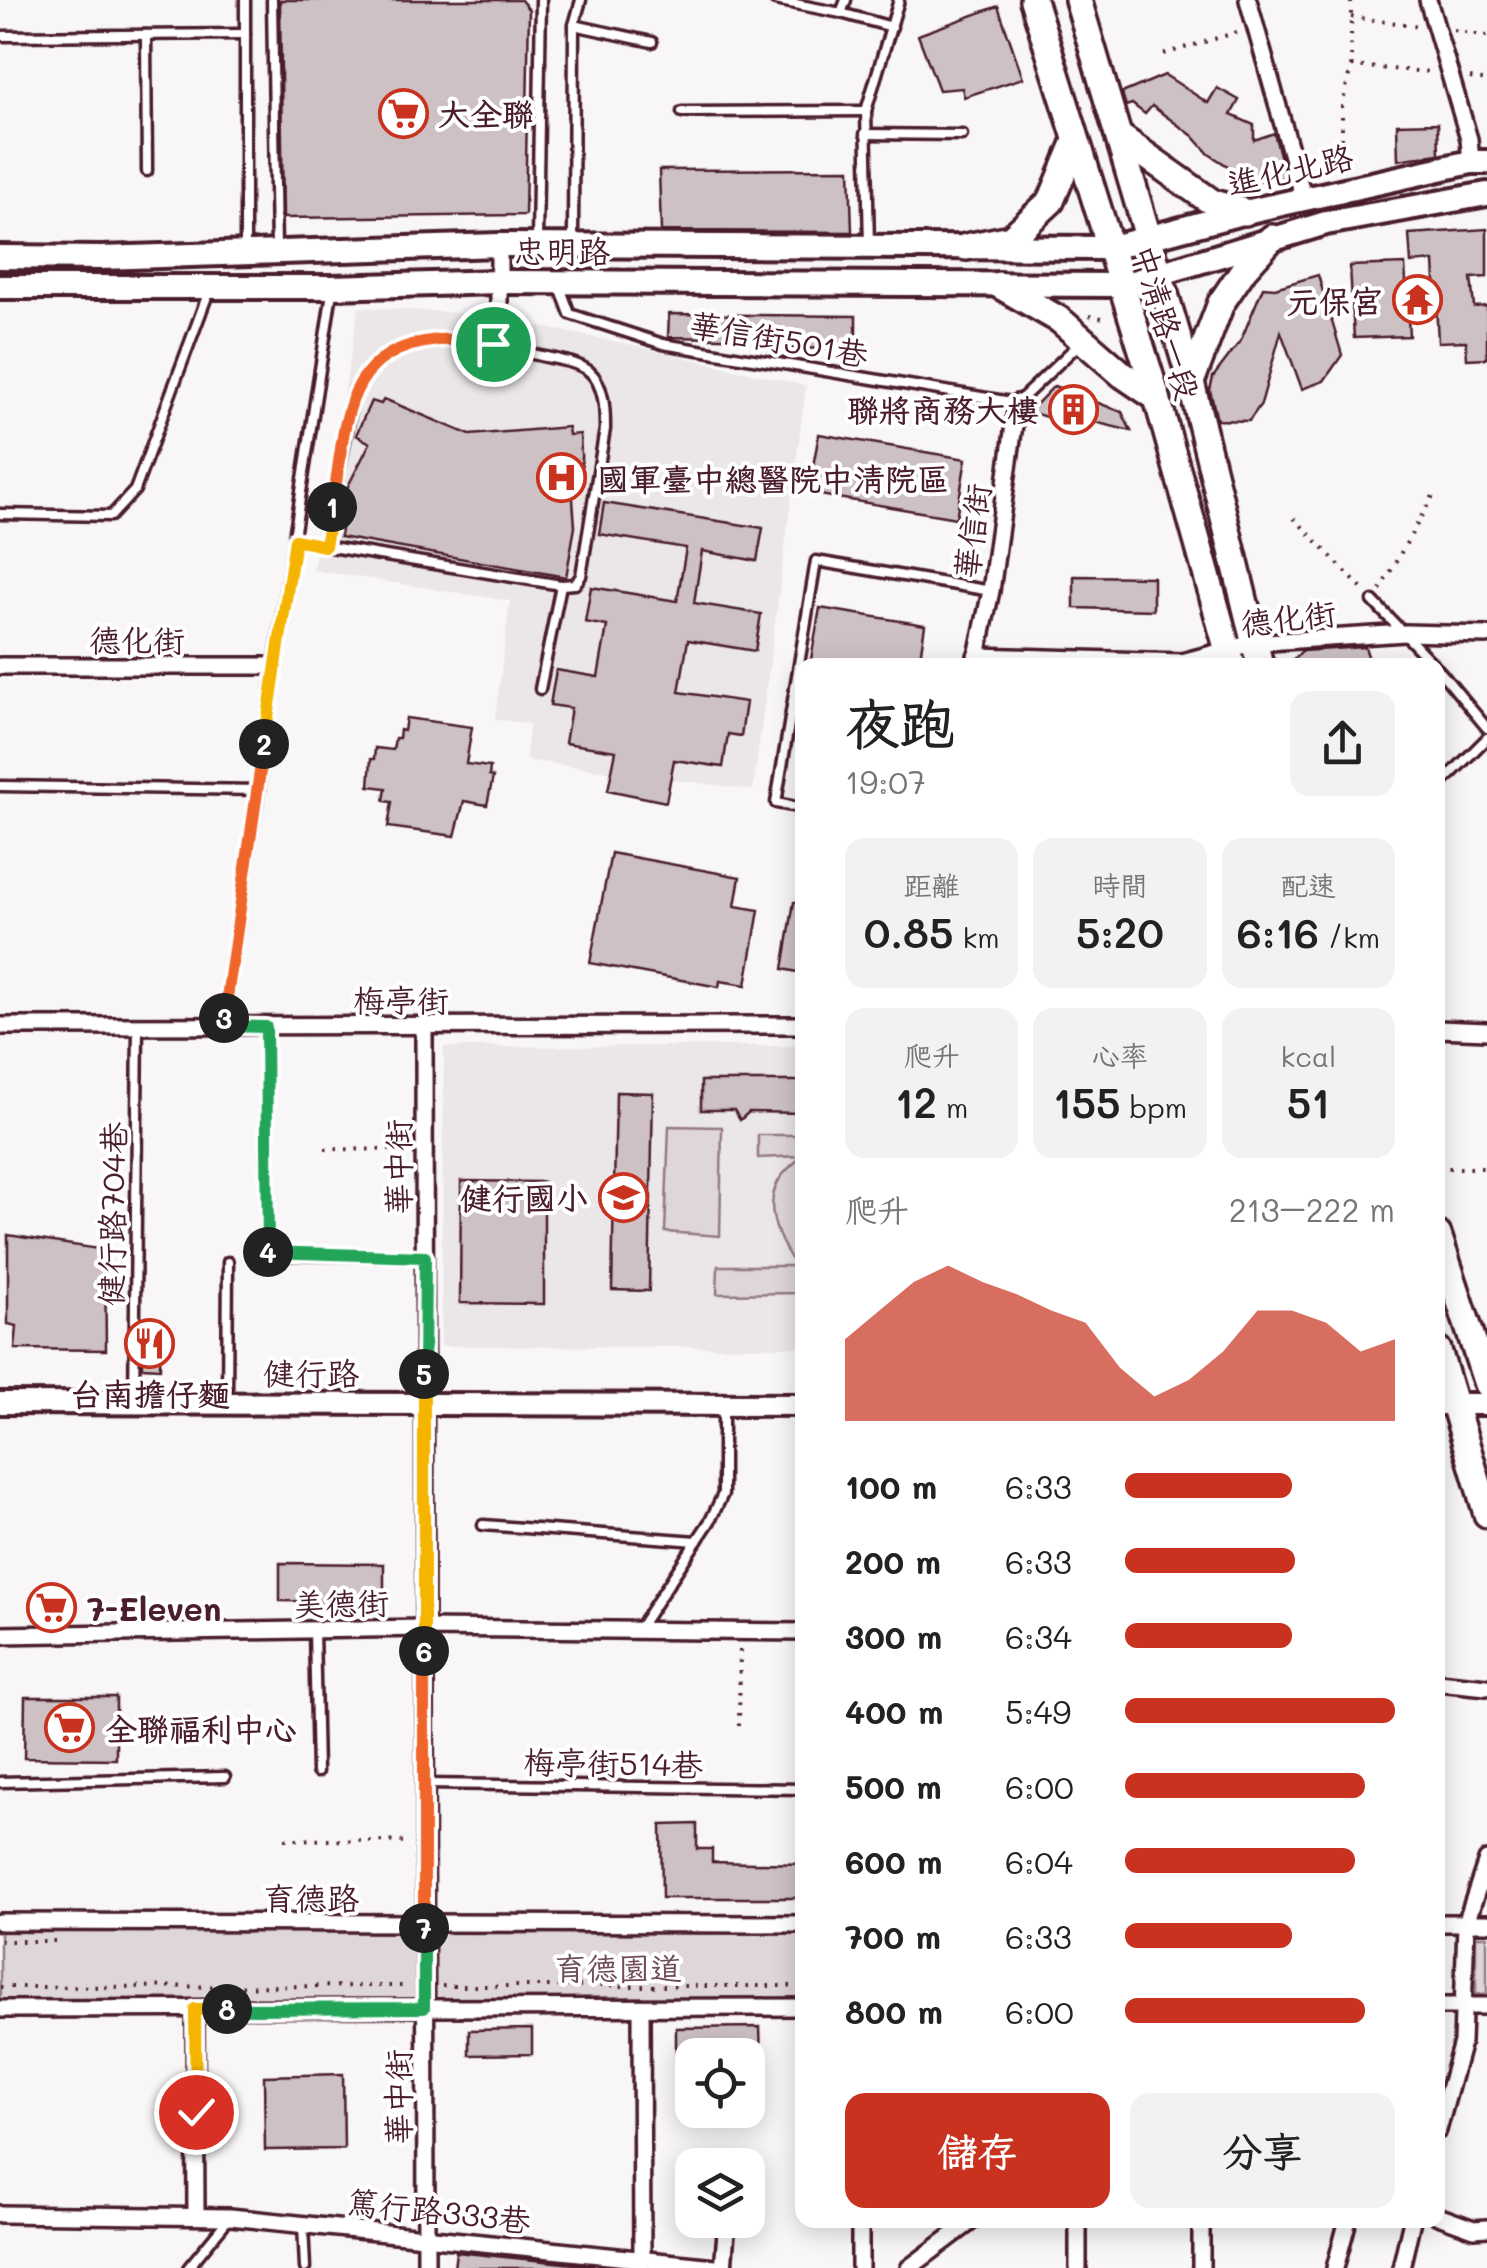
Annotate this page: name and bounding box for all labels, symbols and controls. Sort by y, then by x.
supermarket icon: 大全聯 [377,87,429,139]
place label: 大全聯 [438,92,534,134]
street label: 進化北路 [1223,134,1357,204]
street label: 忠明路 [514,229,610,271]
street label: 中清路一段 [1124,239,1210,405]
temple icon: 元保宮 [1392,274,1444,326]
place label: 元保宮 [1287,279,1383,321]
pin [451,302,536,387]
street label: 華信街501巷 [686,302,872,374]
icon: arrive [466,317,521,372]
building icon: 聯將商務大樓 [1048,383,1100,435]
place label: 聯將商務大樓 [847,388,1039,430]
hospital icon: 國軍臺中總醫院中清院區 [536,452,588,504]
place label: 國軍臺中總醫院中清院區 [597,457,949,499]
street label: 華信街 [944,481,998,581]
pin: 1 [307,482,357,532]
text: 1 [326,489,338,525]
street label: 德化街 [1238,590,1338,644]
street label: 德化街 [89,618,185,660]
text: 夜跑 [845,686,955,758]
button: share [1290,691,1395,796]
pin: 2 [239,719,289,769]
text: 2 [256,726,272,762]
text: 19:07 [845,760,926,802]
text: 距離 [904,867,960,903]
text: 時間 [1092,867,1148,903]
text: 配速 [1280,867,1336,903]
text: 0.85 [864,904,953,959]
text: 5:20 [1076,904,1164,959]
text: 6:16 [1237,904,1319,959]
text: km [953,919,1000,955]
text: /km [1319,919,1380,955]
street label: 梅亭街 [353,978,449,1020]
pin: 3 [199,993,249,1043]
text: 3 [216,1000,232,1036]
text: 爬升 [904,1037,960,1073]
text: 心率 [1092,1037,1148,1073]
text: kcal [1280,1038,1336,1074]
text: 12 [895,1074,937,1129]
text: 155 [1053,1074,1121,1129]
text: 51 [1287,1074,1330,1129]
text: m [937,1089,968,1125]
text: bpm [1121,1089,1187,1125]
street label: 華中街 [376,1119,418,1215]
street label: 健行路704巷 [88,1121,134,1307]
school or university icon: 健行國小 [597,1171,649,1223]
place label: 健行國小 [460,1176,588,1218]
text: 爬升 [845,1188,909,1230]
text: 213–222 m [1229,1188,1395,1230]
pin: 4 [243,1227,293,1277]
text: 4 [259,1234,277,1270]
restaurant icon: 台南擔仔麵 [124,1317,176,1369]
pin: 5 [399,1349,449,1399]
street label: 健行路 [263,1351,359,1393]
text: 5 [416,1356,432,1392]
place label: 台南擔仔麵 [70,1372,230,1414]
text: 100 m [845,1465,937,1507]
text: 6:33 [1005,1465,1072,1507]
text: 200 m [845,1540,941,1582]
text: 6:33 [1005,1540,1072,1582]
street label: 美德街 [293,1580,389,1624]
supermarket icon: 7-Eleven [26,1582,78,1634]
place label: 7-Eleven [87,1587,221,1629]
text: 300 m [845,1615,942,1657]
text: 6:34 [1005,1615,1072,1657]
pin: 6 [399,1626,449,1676]
text: 6 [416,1633,432,1669]
text: 400 m [845,1690,943,1732]
text: 5:49 [1005,1690,1071,1732]
supermarket icon: 全聯福利中心 [44,1702,96,1754]
place label: 全聯福利中心 [105,1707,297,1749]
street label: 梅亭街514巷 [523,1739,703,1785]
text: 500 m [845,1765,942,1807]
text: 6:00 [1005,1765,1074,1807]
text: 600 m [845,1840,942,1882]
text: 6:04 [1005,1840,1073,1882]
street label: 育德路 [263,1876,359,1918]
pin: 7 [399,1903,449,1953]
text: 7 [416,1910,432,1946]
text: 700 m [845,1915,941,1957]
text: 6:33 [1005,1915,1072,1957]
park label: 育德園道 [554,1946,682,1988]
pin: 8 [202,1984,252,2034]
text: 800 m [845,1990,943,2032]
text: 6:00 [1005,1990,1074,2032]
text: 8 [218,1991,236,2027]
map controls [675,2038,765,2238]
button: locate [675,2038,765,2128]
street label: 華中街 [376,2049,418,2145]
pin [154,2070,239,2155]
icon: check [169,2085,224,2140]
button: 儲存 [845,2093,1110,2208]
button: 分享 [1130,2093,1395,2208]
button: layers [675,2148,765,2238]
street label: 篤行路333巷 [345,2179,533,2241]

